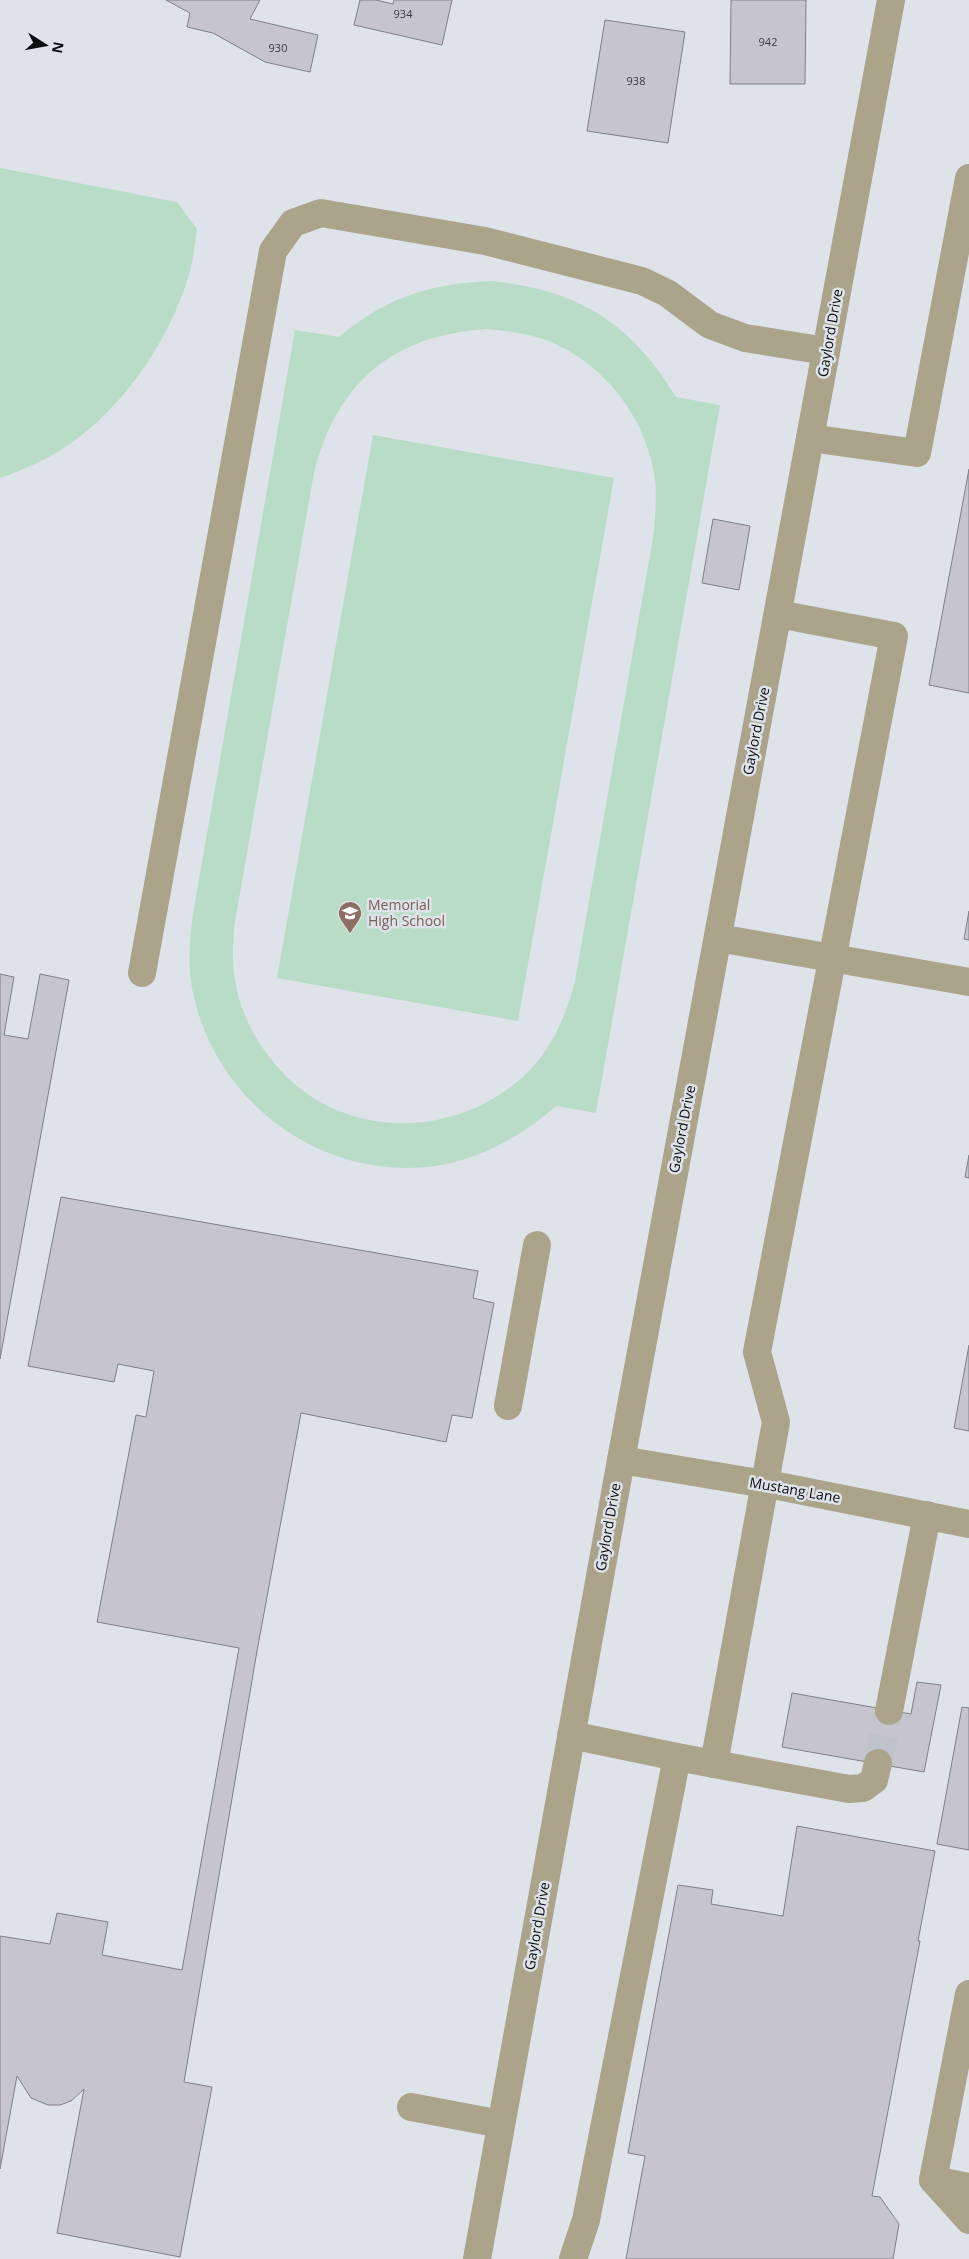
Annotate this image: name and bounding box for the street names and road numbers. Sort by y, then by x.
street label: Gaylord Drive [812,287,847,378]
street label: Gaylord Drive [738,685,773,776]
street label: Gaylord Drive [664,1083,699,1174]
street label: Mustang Lane [748,1472,842,1507]
street label: Gaylord Drive [590,1481,625,1572]
street label: Gaylord Drive [519,1880,554,1971]

